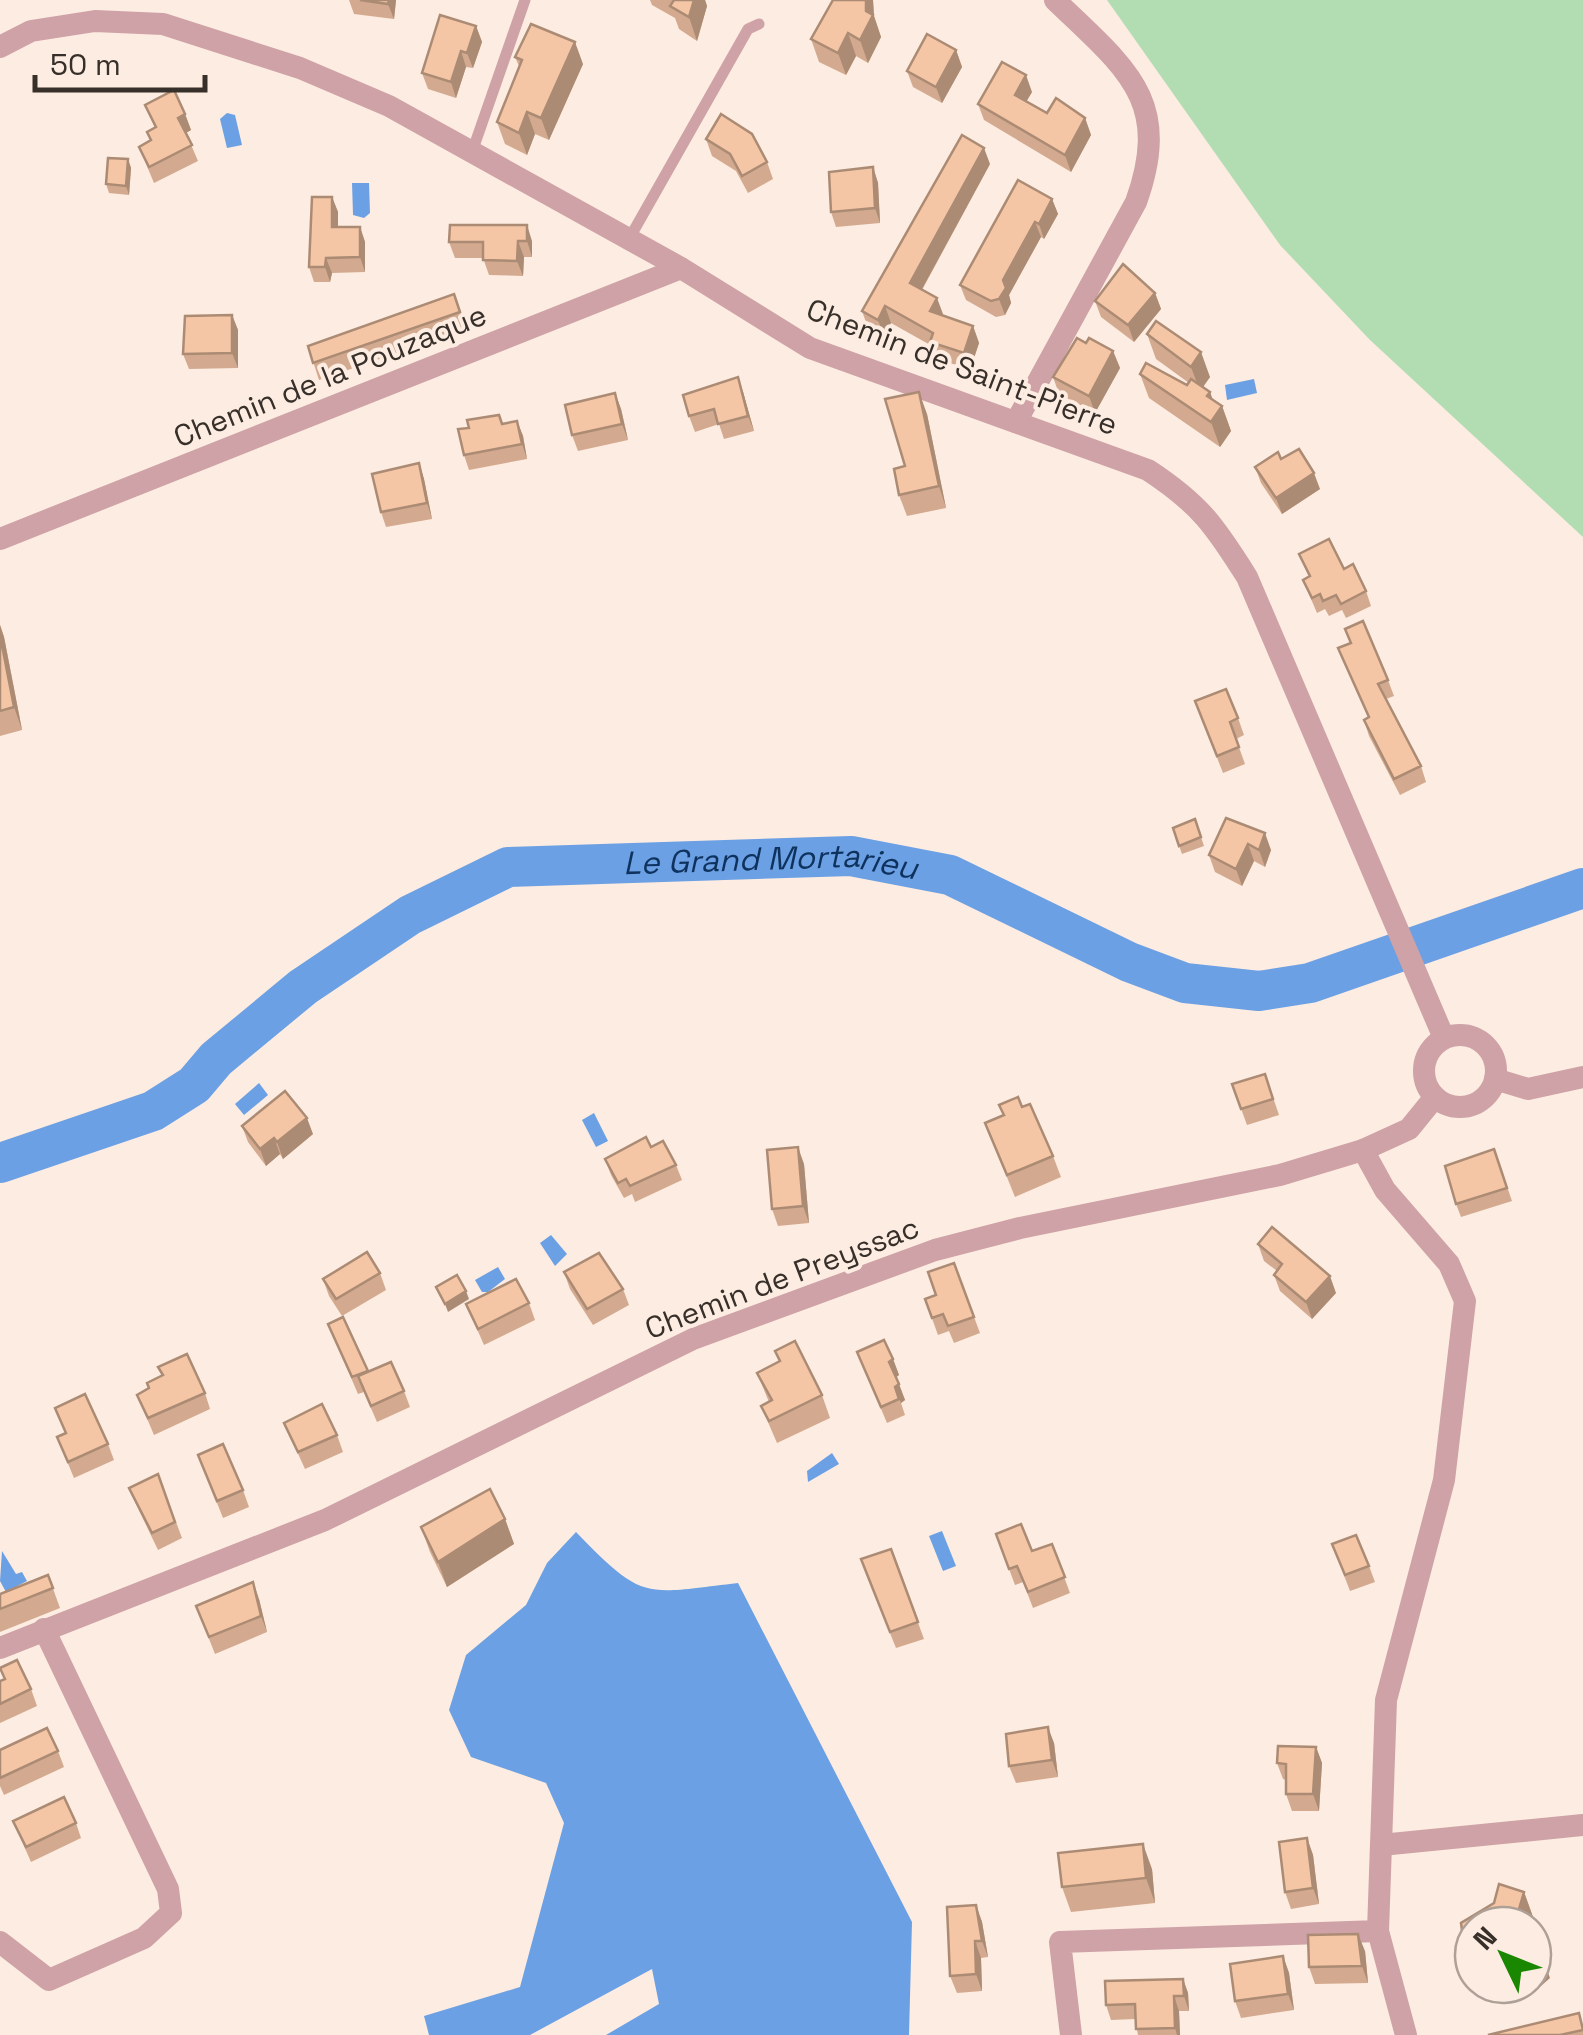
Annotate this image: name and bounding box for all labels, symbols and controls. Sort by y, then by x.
scale bar [35,30,205,92]
text: 50 m [50,45,121,84]
street label: Chemin de Saint-Pierre [801,289,1123,444]
street label: Chemin de la Pouzaque [168,295,492,456]
water label: Le Grand Mortarieu [623,836,922,889]
street label: Chemin de Preyssac [639,1207,924,1348]
north arrow [1453,1905,1553,2005]
text: N [1465,1919,1504,1957]

